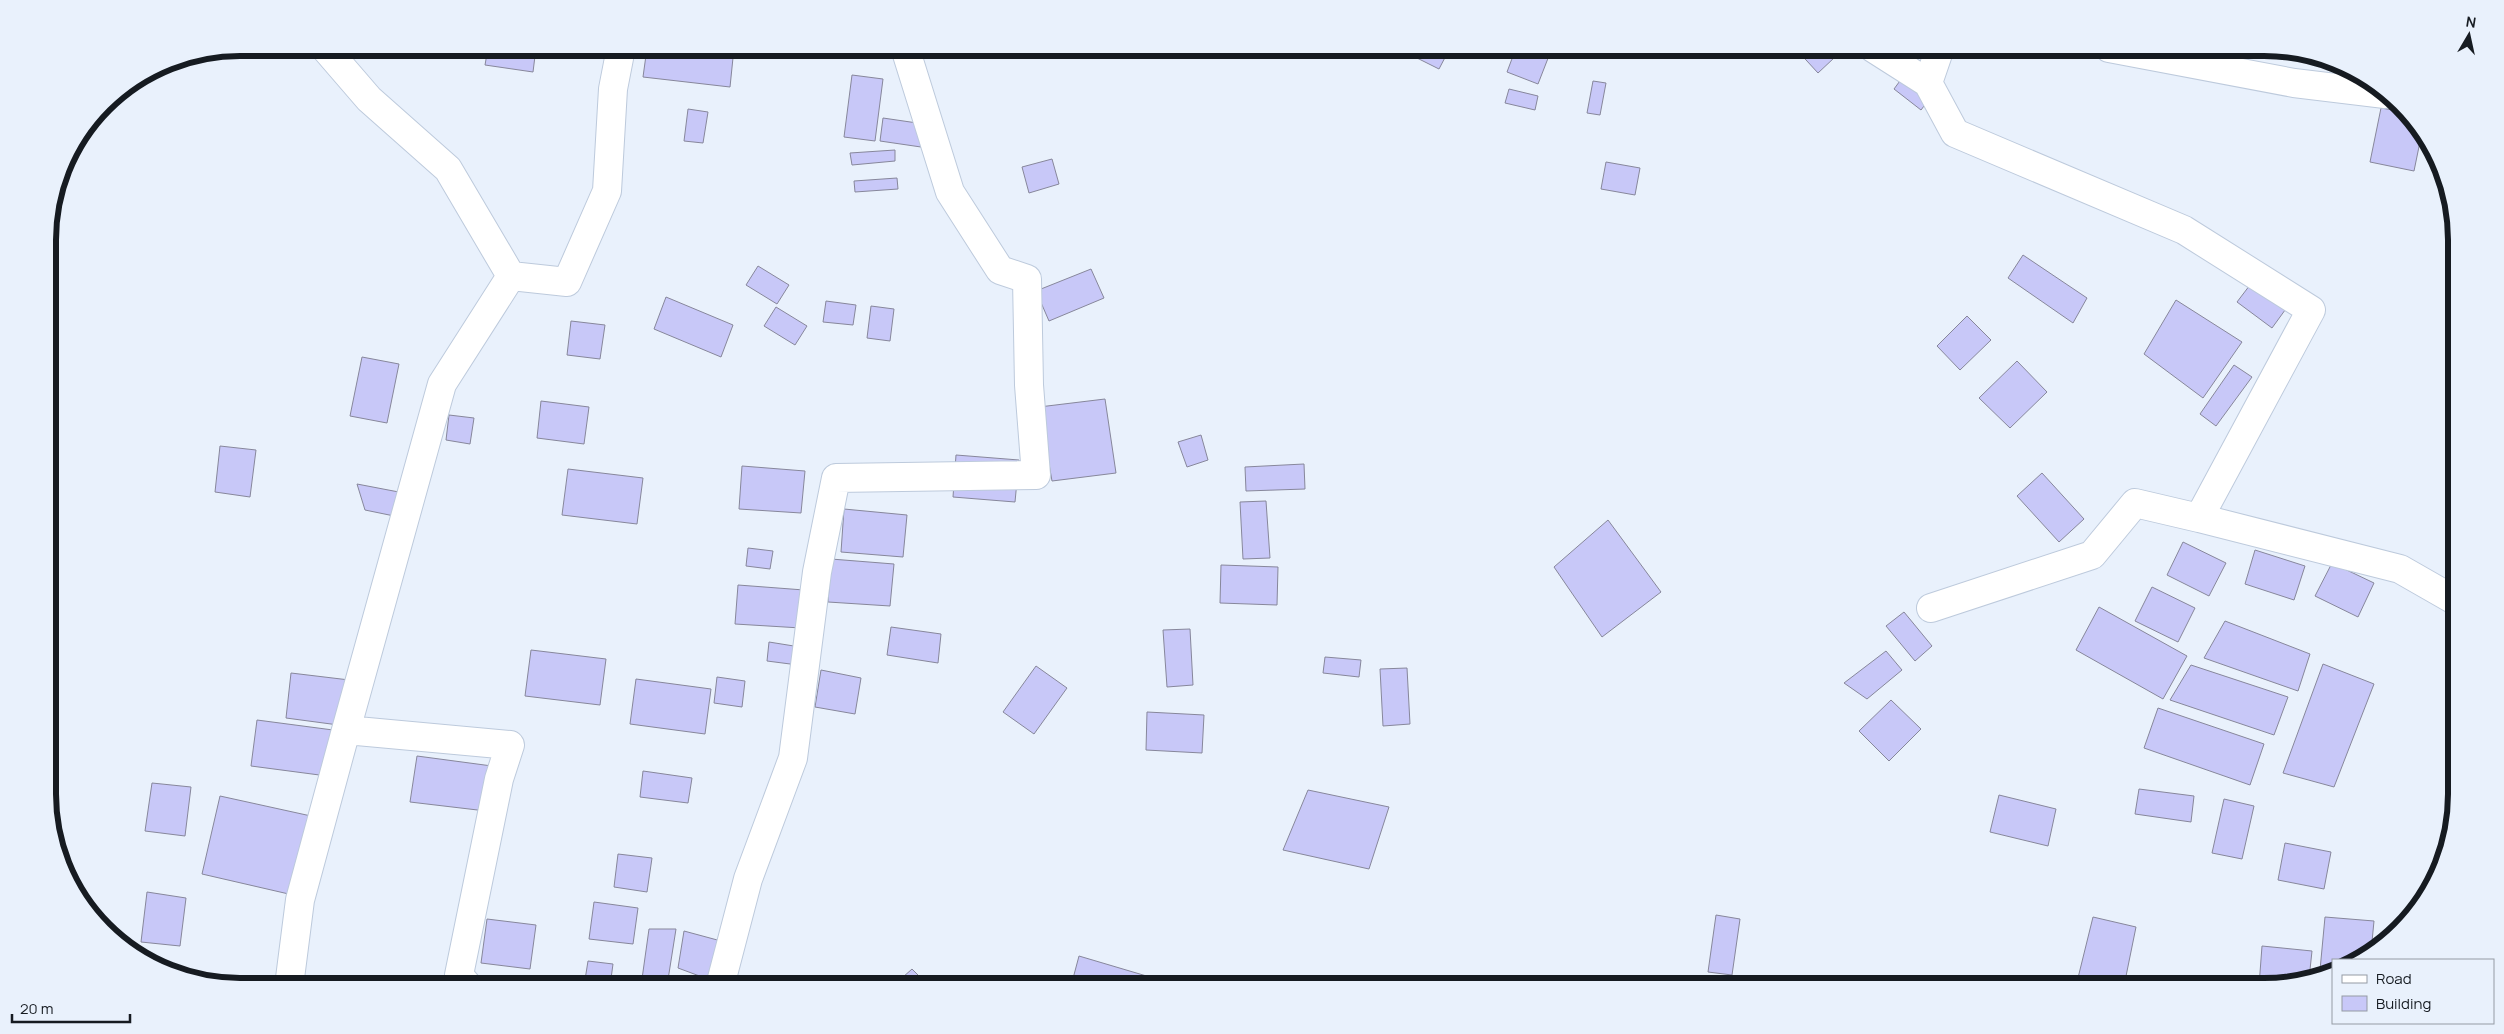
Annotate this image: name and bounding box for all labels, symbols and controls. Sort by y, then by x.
north arrow [2444,10,2494,60]
text: N [2465,11,2478,32]
legend [2332,959,2494,1024]
text: Road [2376,968,2412,989]
scale bar [12,992,130,1024]
text: Building [2376,993,2431,1014]
text: 20 m [20,998,53,1019]

